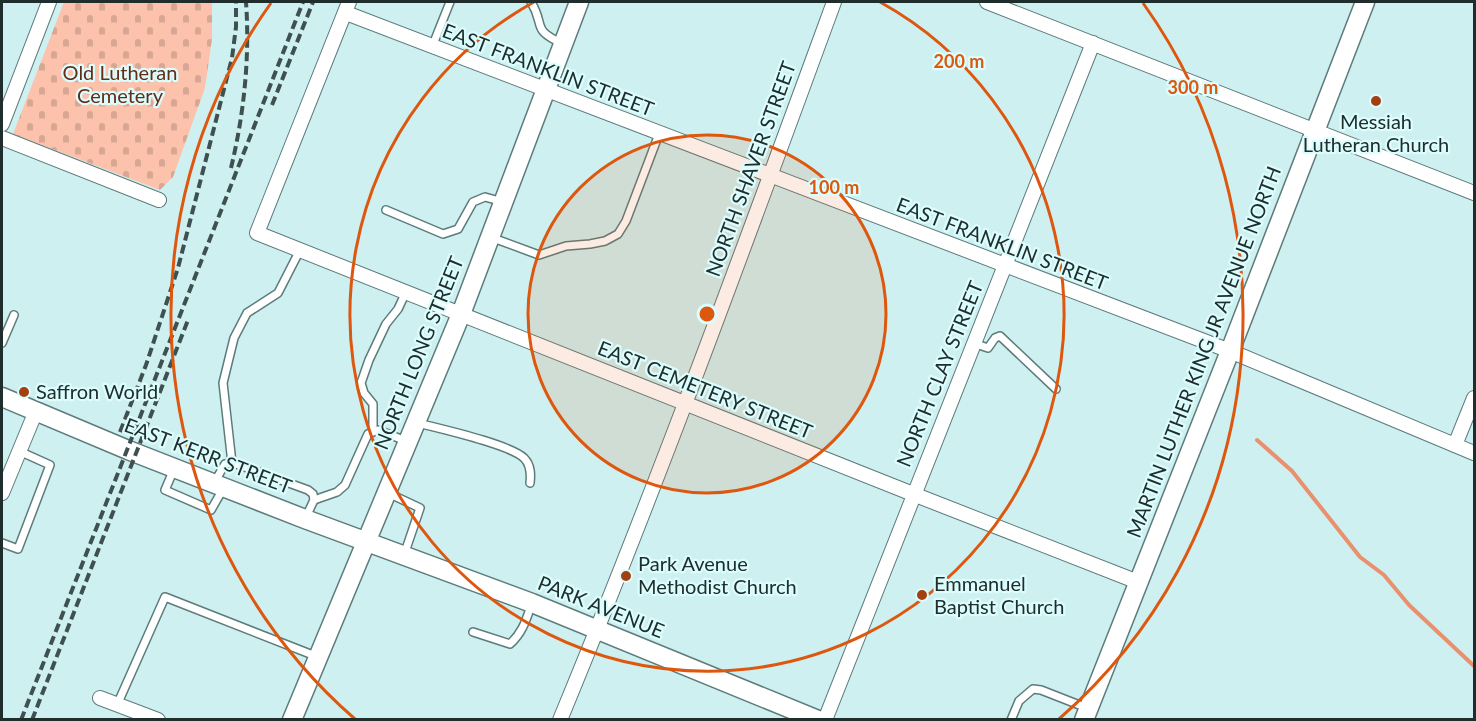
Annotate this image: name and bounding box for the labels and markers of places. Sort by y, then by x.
marker: Messiah Lutheran Church [1369,94,1383,108]
place label: Messiah Lutheran Church [1303,109,1449,156]
centre of rings [697,304,717,324]
place label: Saffron World [36,379,158,403]
marker: Saffron World [17,385,31,399]
place label: Park Avenue Methodist Church [638,551,797,598]
marker: Park Avenue Methodist Church [619,569,633,583]
place label: Emmanuel Baptist Church [934,571,1064,618]
marker: Emmanuel Baptist Church [915,588,929,602]

